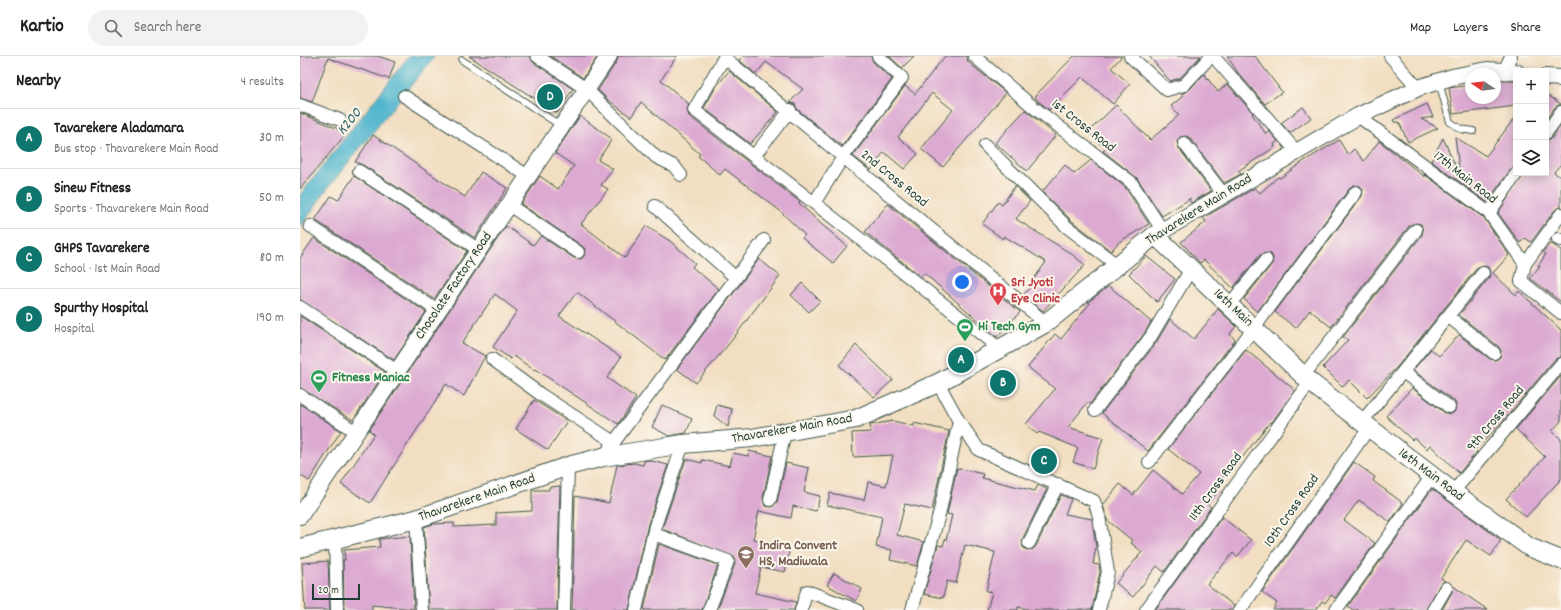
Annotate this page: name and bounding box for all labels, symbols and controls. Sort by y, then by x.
search box [88,10,368,46]
text: Kartio [20,14,64,41]
icon: search [102,17,124,39]
text: Search here [134,17,201,39]
text: Map [1410,18,1431,38]
text: Layers [1453,18,1488,38]
text: Share [1510,18,1541,38]
north arrow [1465,68,1501,104]
map controls [1513,68,1549,176]
button: + [1513,68,1549,104]
text: Nearby [16,70,60,94]
text: 4 results [241,73,284,92]
pin: D [537,82,563,112]
street label: 1st Cross Road [1047,94,1119,158]
water label: K200 [332,103,368,141]
button: − [1513,104,1549,140]
text: Tavarekere Aladamara [54,118,184,140]
text: A [25,129,33,148]
text: 30 m [259,129,284,148]
text: Bus stop · Thavarekere Main Road [54,140,218,159]
button: layers [1513,140,1549,176]
street label: 2nd Cross Road [856,145,932,213]
street label: 17th Main Road [1429,147,1501,209]
street label: Thavarekere Main Road [1142,169,1256,251]
text: Sinew Fitness [54,178,131,200]
text: B [26,189,32,208]
text: 50 m [259,189,284,208]
text: Sports · Thavarekere Main Road [54,200,209,219]
street label: Chocolate Factory Road [410,228,498,344]
text: GHPS Tavarekere [54,238,150,260]
text: C [26,249,32,268]
text: 80 m [260,249,284,268]
text: School · 1st Main Road [54,260,160,279]
your location [952,272,972,292]
place label: Sri Jyoti Eye Clinic [1011,273,1060,309]
hospital icon: Sri Jyoti Eye Clinic [988,281,1008,306]
street label: 16th Main [1208,284,1258,332]
text: Spurthy Hospital [54,298,148,320]
text: D [26,309,32,328]
text: 190 m [256,309,284,328]
sports icon: Hi Tech Gym [955,317,975,342]
place label: Hi Tech Gym [978,317,1041,337]
text: Hospital [54,320,94,339]
pin: A [948,345,974,375]
sports icon: Fitness Maniac [309,368,329,393]
place label: Fitness Maniac [332,368,410,388]
pin: B [990,368,1016,398]
street label: 9th Cross Road [1462,382,1530,456]
street label: Thavarekere Main Road [730,409,854,449]
street label: 16th Main Road [1394,444,1468,506]
pin: C [1031,446,1057,476]
street label: 11th Cross Road [1184,449,1248,525]
street label: Thavarekere Main Road [416,469,538,527]
street label: 10th Cross Road [1259,470,1325,552]
place label: Indira Convent HS, Madiwala [759,536,838,572]
school or university icon: Indira Convent HS, Madiwala [736,544,756,569]
scale bar [312,582,360,601]
text: 20 m [318,583,339,599]

